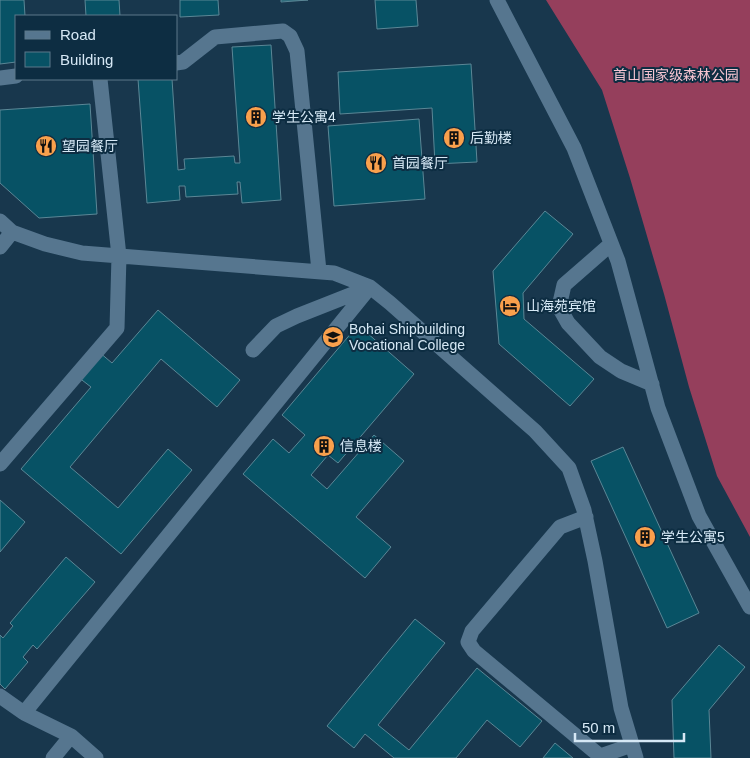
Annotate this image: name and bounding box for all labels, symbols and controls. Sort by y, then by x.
legend [15,15,178,80]
text: Road [60,26,96,43]
text: Building [60,51,113,68]
park label: 首山国家级森林公园 [613,67,739,83]
building icon: 学生公寓4 [244,105,268,129]
place label: 学生公寓4 [272,109,336,125]
building icon: 后勤楼 [442,126,466,150]
place label: 后勤楼 [470,130,512,146]
restaurant icon: 望园餐厅 [34,134,58,158]
place label: 望园餐厅 [62,138,118,154]
restaurant icon: 首园餐厅 [364,151,388,175]
place label: 首园餐厅 [392,155,448,171]
hotel icon: 山海苑宾馆 [498,294,522,318]
place label: 山海苑宾馆 [526,298,596,314]
place label: Bohai Shipbuilding Vocational College [349,321,465,353]
school or university icon: Bohai Shipbuilding Vocational College [321,325,345,349]
building icon: 信息楼 [312,434,336,458]
place label: 信息楼 [340,438,382,454]
building icon: 学生公寓5 [633,525,657,549]
place label: 学生公寓5 [661,529,725,545]
scale bar [575,710,684,742]
text: 50 m [582,719,615,736]

